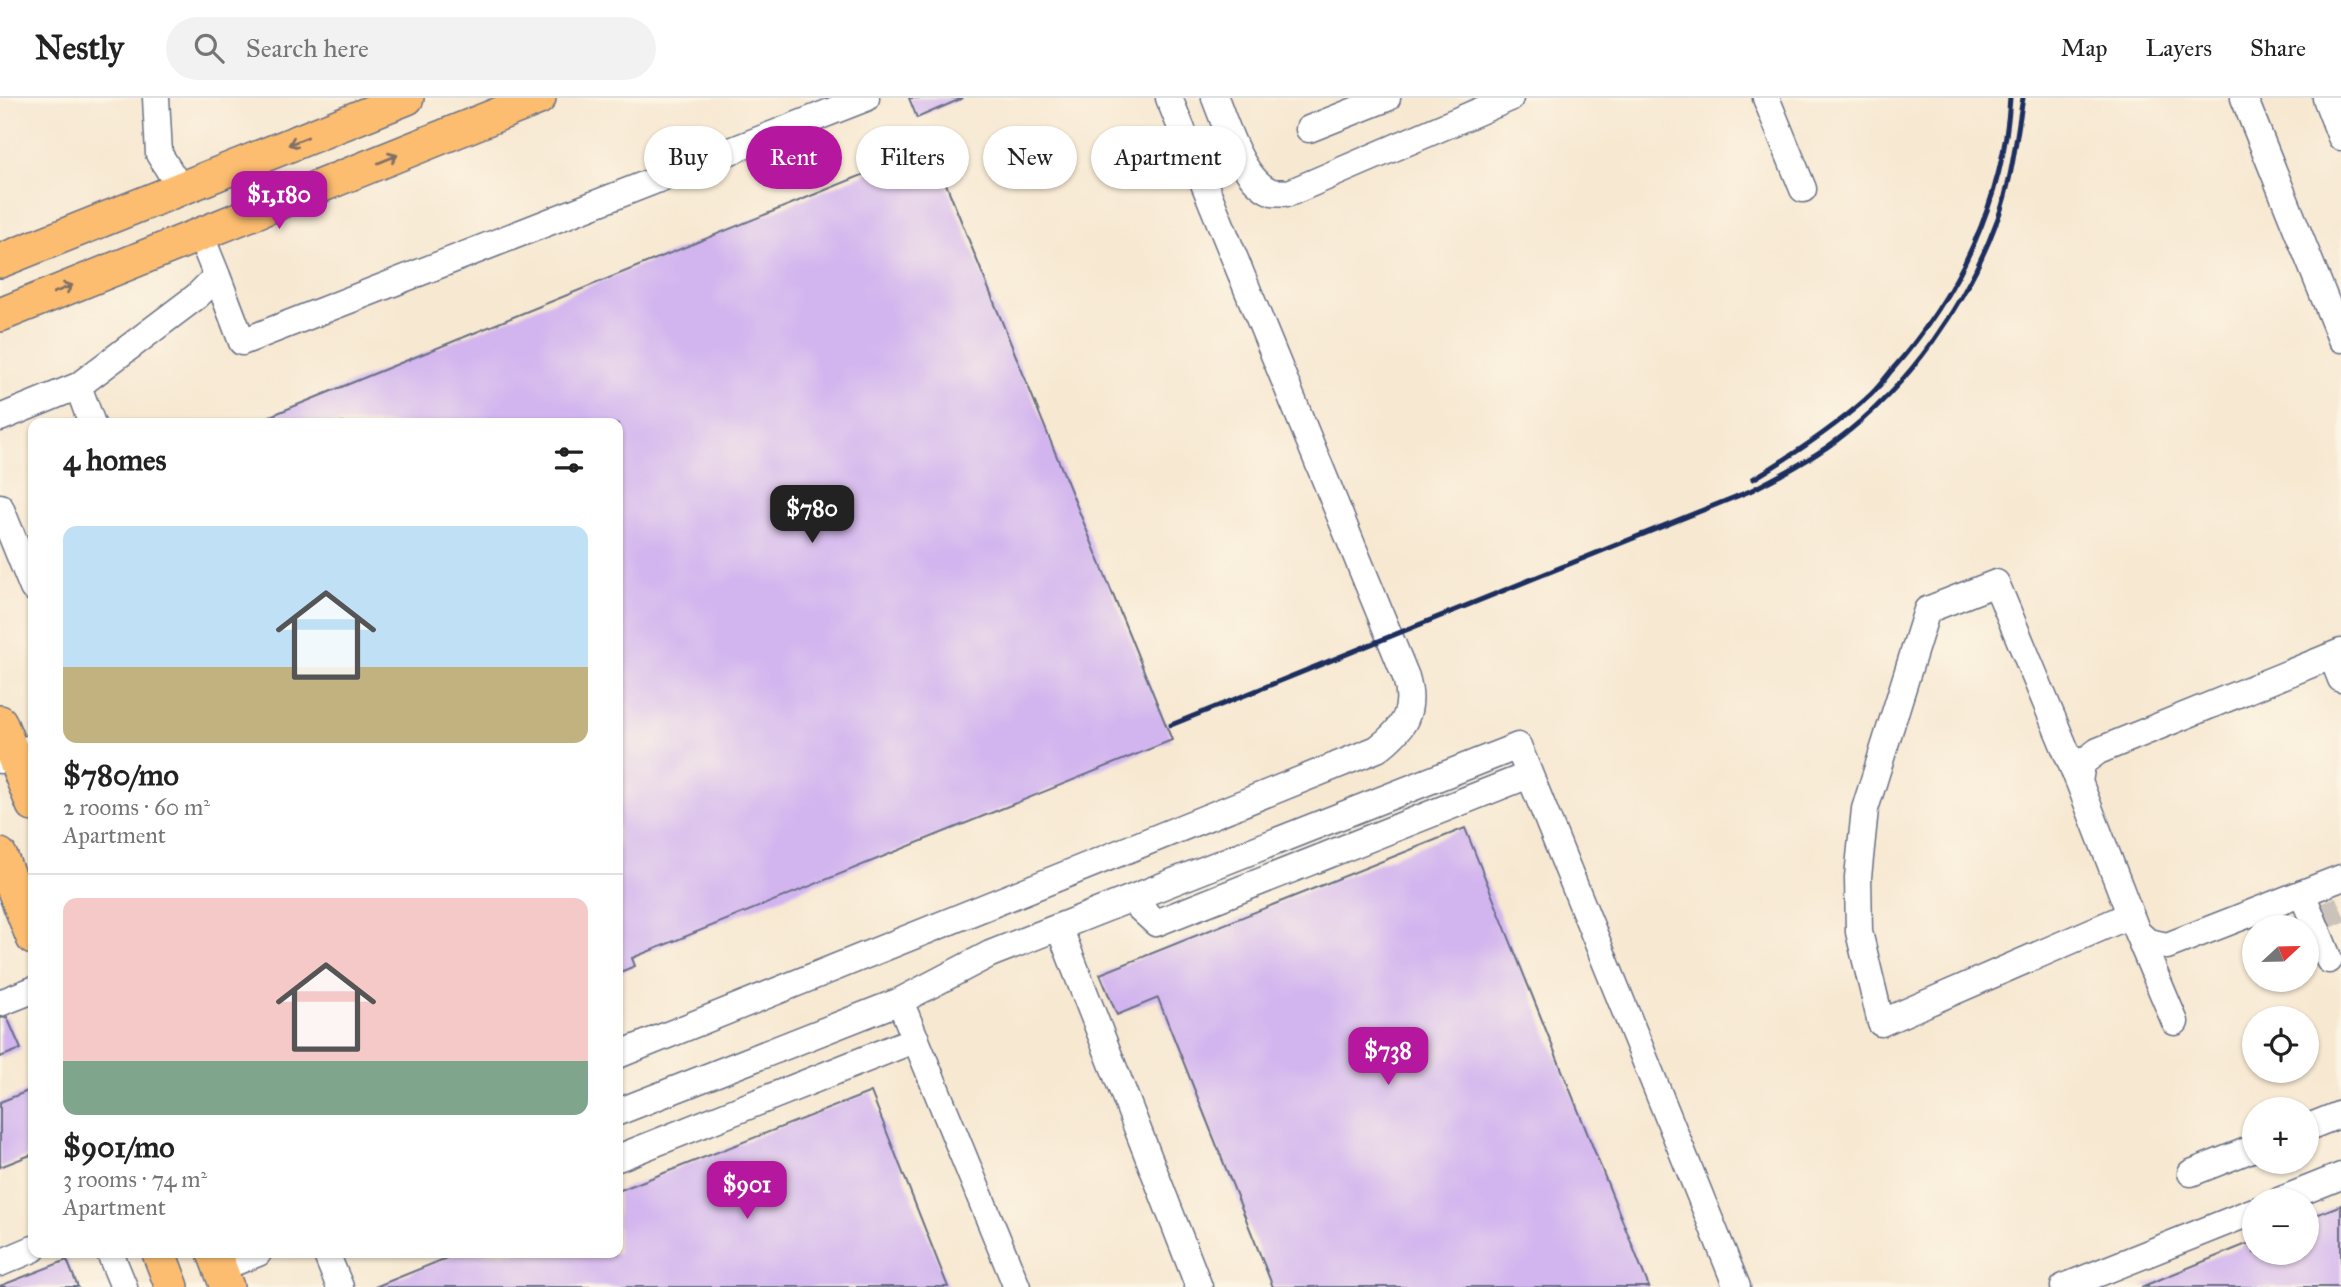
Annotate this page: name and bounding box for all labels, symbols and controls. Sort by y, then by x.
search box [166,17,656,80]
text: Nestly [35,28,124,68]
icon: search [190,29,228,67]
text: Search here [246,32,369,64]
text: Map [2061,33,2108,63]
text: Layers [2146,33,2212,63]
text: Share [2250,33,2306,63]
chip: Buy [644,126,732,189]
chip: Rent [746,126,842,189]
chip: Filters [856,126,969,189]
chip: New [983,126,1077,189]
chip: Apartment [1091,126,1246,189]
one-way arrow [287,136,309,149]
one-way arrow [377,151,398,164]
pin: $1,180 [222,172,336,231]
text: $1,180 [247,180,311,208]
one-way arrow [52,282,74,295]
icon: filters [550,441,588,479]
text: 4 homes [63,442,167,478]
pin: $780 [771,486,853,545]
text: $780 [786,494,838,522]
icon: home [263,572,389,698]
text: $780/mo [63,757,179,793]
text: 2 rooms · 60 m² [63,793,210,821]
text: Apartment [63,821,166,849]
north arrow [2242,915,2319,992]
map controls [2242,915,2319,1265]
icon: home [263,944,389,1070]
button: locate [2242,1006,2319,1083]
pin: $738 [1347,1028,1429,1087]
text: $738 [1364,1036,1412,1064]
button: + [2242,1097,2319,1174]
text: $901/mo [63,1129,175,1165]
pin: $901 [706,1162,788,1221]
text: 3 rooms · 74 m² [63,1165,207,1193]
text: $901 [723,1170,771,1198]
button: − [2242,1188,2319,1265]
text: Apartment [63,1193,166,1221]

